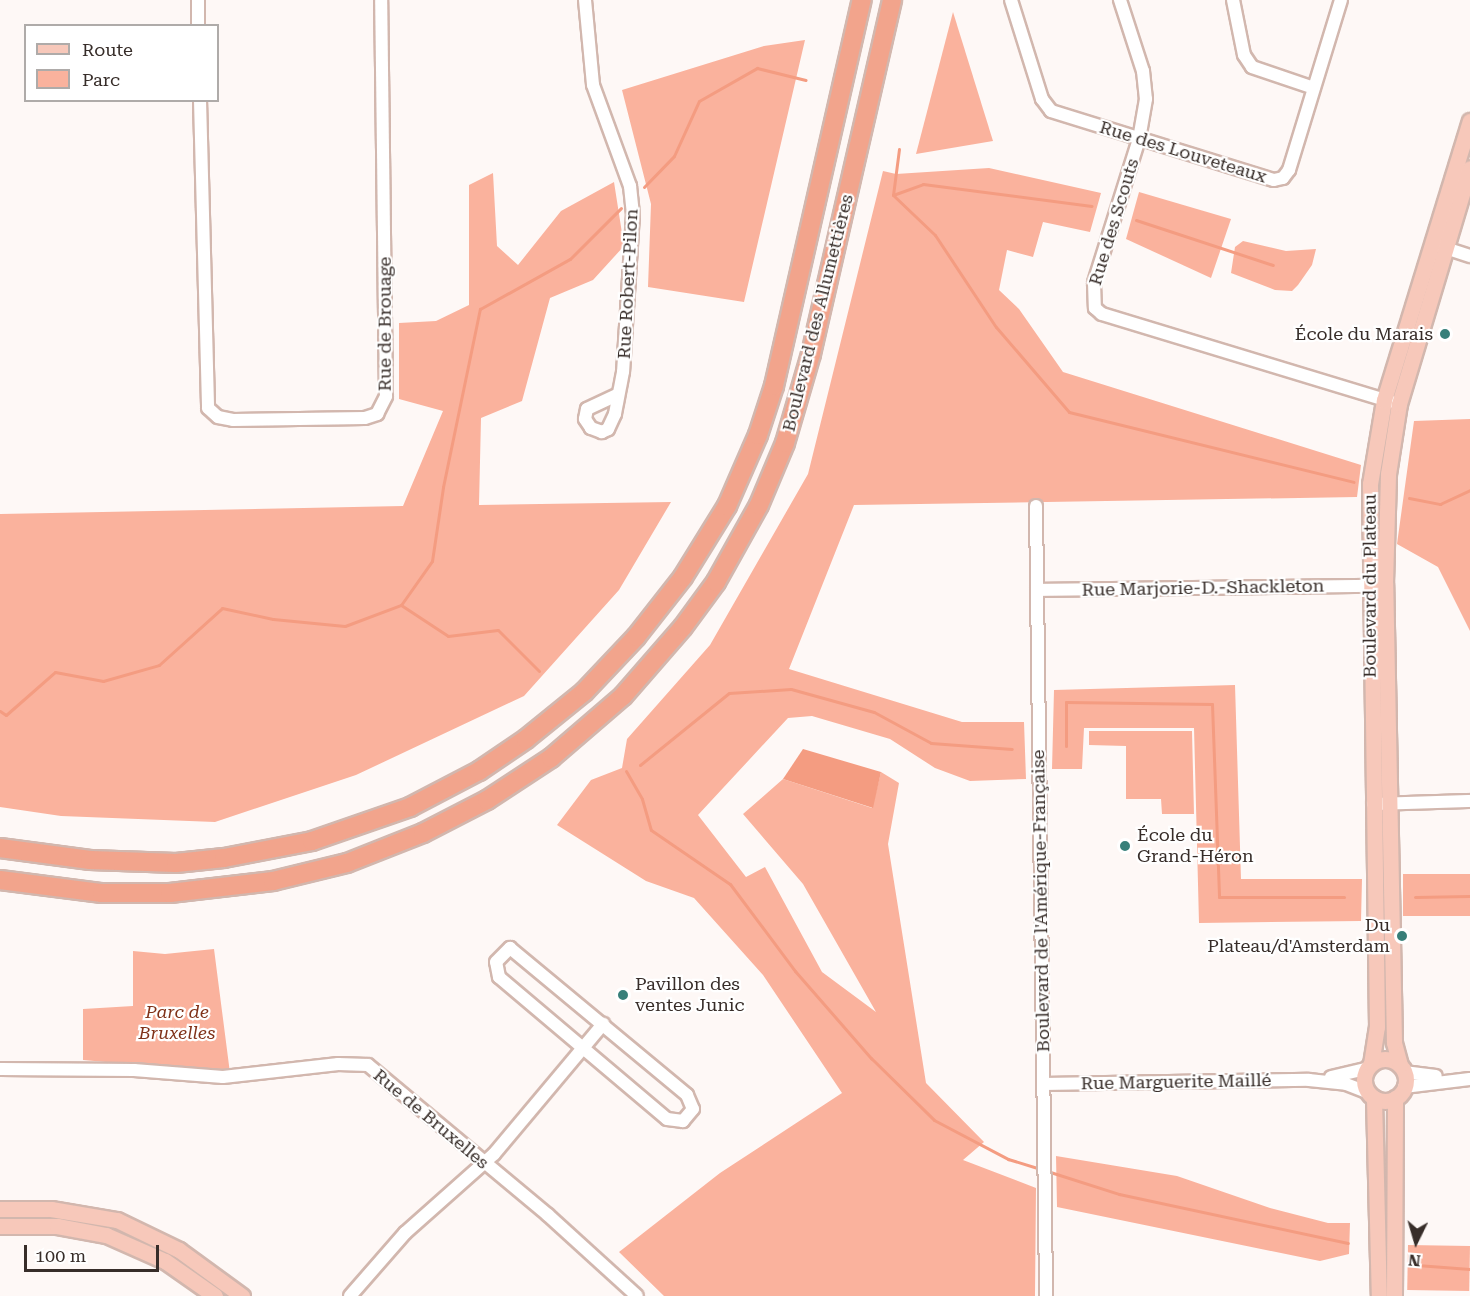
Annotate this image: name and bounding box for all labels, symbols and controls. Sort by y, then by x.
legend [24,24,219,102]
text: Route [82,39,133,60]
text: Parc [82,69,120,90]
street label: Rue des Louveteaux [1097,116,1269,188]
street label: Rue des Scouts [1084,156,1144,288]
street label: Boulevard des Allumettières [778,192,858,434]
street label: Rue Robert-Pilon [613,208,643,360]
street label: Rue de Brouage [374,257,396,391]
place label: École du Marais [1295,323,1433,345]
marker: École du Marais [1438,327,1452,341]
street label: Boulevard du Plateau [1359,494,1381,678]
street label: Rue Marjorie-D.-Shackleton [1081,575,1325,601]
street label: Boulevard de l'Amérique-Française [1028,750,1054,1052]
place label: École du Grand-Héron [1137,825,1254,868]
marker: École du Grand-Héron [1118,839,1132,853]
place label: Du Plateau/d'Amsterdam [1207,915,1390,958]
marker: Du Plateau/d'Amsterdam [1395,929,1409,943]
place label: Pavillon des ventes Junic [635,974,745,1016]
marker: Pavillon des ventes Junic [616,988,630,1002]
park label: Parc de Bruxelles [139,1002,215,1044]
street label: Rue de Bruxelles [369,1064,493,1174]
street label: Rue Marguerite Maillé [1081,1070,1271,1094]
north arrow [1386,1212,1446,1272]
scale bar [27,1233,162,1271]
text: 100 m [35,1245,86,1266]
text: N [1407,1250,1421,1270]

